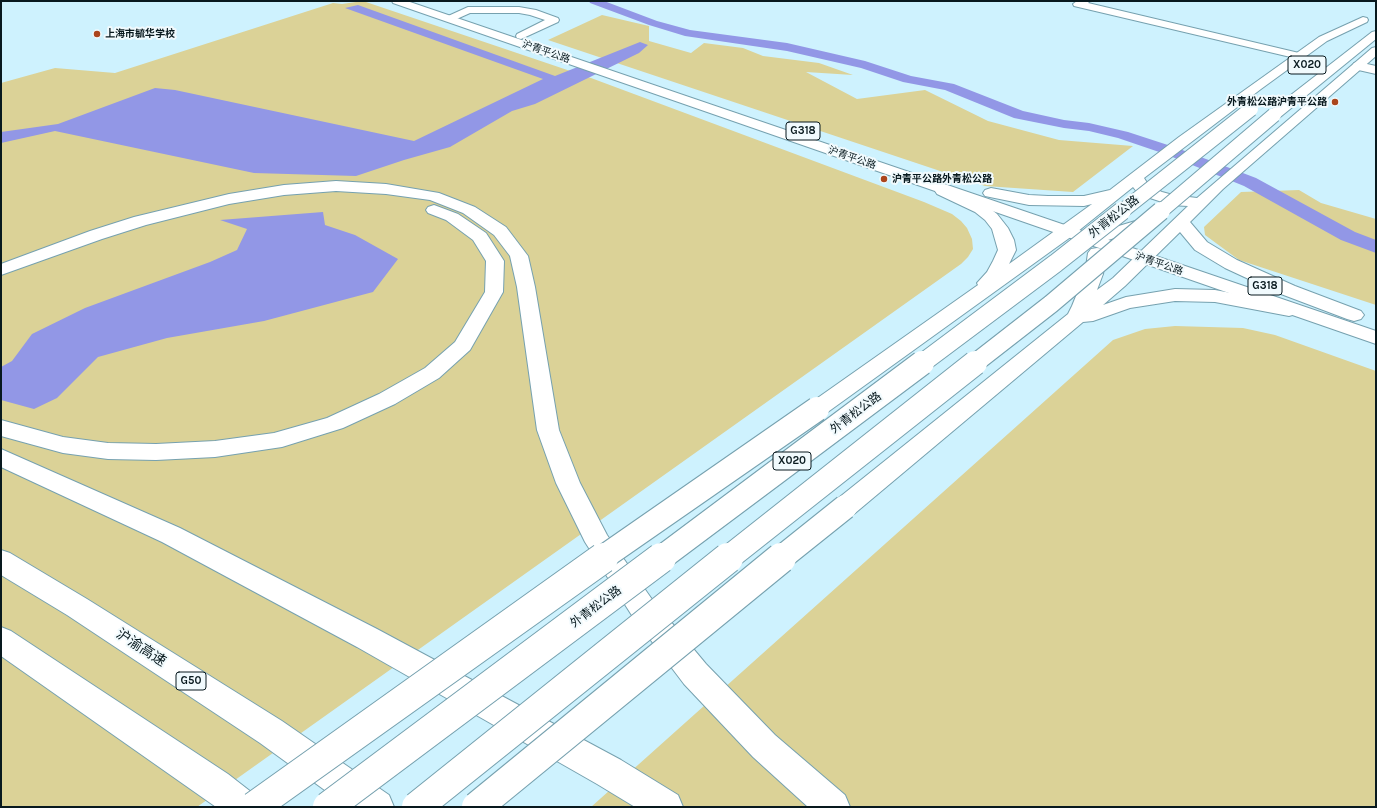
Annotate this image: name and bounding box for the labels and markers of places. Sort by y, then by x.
place label: 上海市毓华学校 [105,28,175,40]
marker: 上海市毓华学校 [92,29,102,39]
place label: 外青松公路沪青平公路 [1227,96,1327,108]
marker: 外青松公路沪青平公路 [1330,97,1340,107]
place label: 沪青平公路外青松公路 [892,173,992,185]
marker: 沪青平公路外青松公路 [879,174,889,184]

